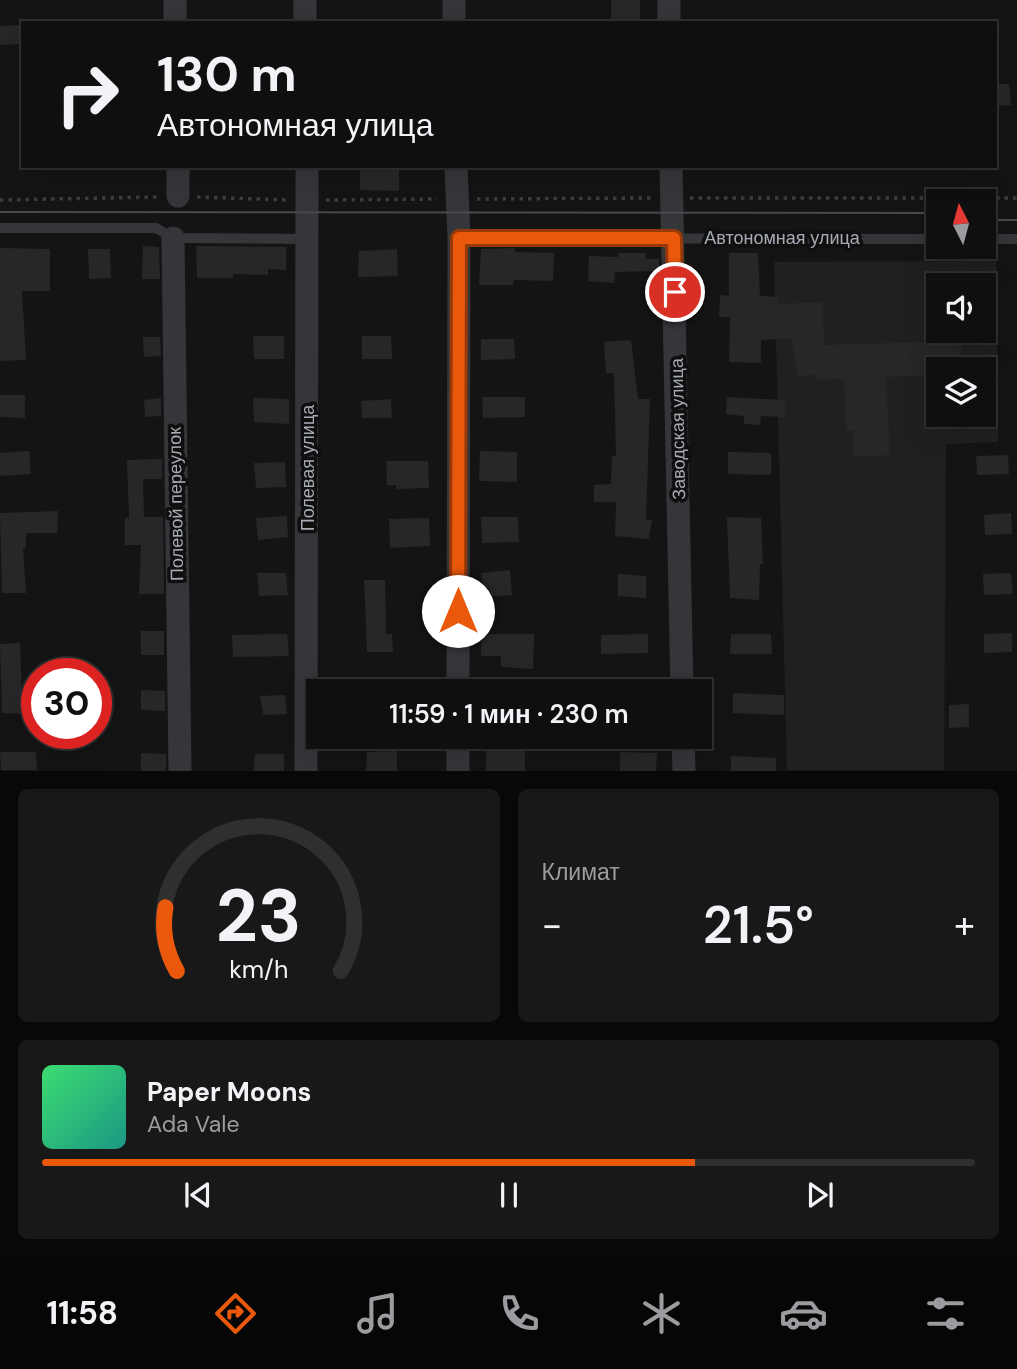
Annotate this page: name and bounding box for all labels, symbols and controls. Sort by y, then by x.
text: 130 m [157,42,297,106]
icon: right [42,49,133,140]
text: Автономная улица [157,104,433,146]
north arrow [926,189,996,259]
map controls [926,189,996,427]
street label: Автономная улица [704,226,861,250]
pin [645,262,705,322]
icon: arrive [656,273,694,311]
button: sound [926,273,996,343]
street label: Заводская улица [665,357,691,500]
button: layers [926,357,996,427]
street label: Полевая улица [296,404,320,531]
street label: Полевой переулок [163,427,189,581]
position arrow [421,574,495,648]
speed limit sign: 30 [21,658,112,749]
text: 11:59 · 1 мин · 230 m [389,697,629,731]
text: Климат [542,857,620,887]
text: 23 [216,870,302,965]
text: 21.5° [703,891,814,959]
text: − [542,900,562,950]
text: + [954,900,975,950]
text: km/h [229,953,288,986]
text: Paper Moons [147,1075,311,1109]
text: Ada Vale [147,1109,240,1139]
icon: previous [179,1176,217,1214]
icon: pause [490,1176,528,1214]
icon: next [801,1176,839,1214]
icon: directions [211,1289,260,1338]
icon: music [353,1289,402,1338]
icon: phone [495,1289,544,1338]
icon: climate [637,1289,686,1338]
icon: car [779,1289,828,1338]
icon: filters [921,1289,970,1338]
text: 11:58 [47,1292,118,1334]

